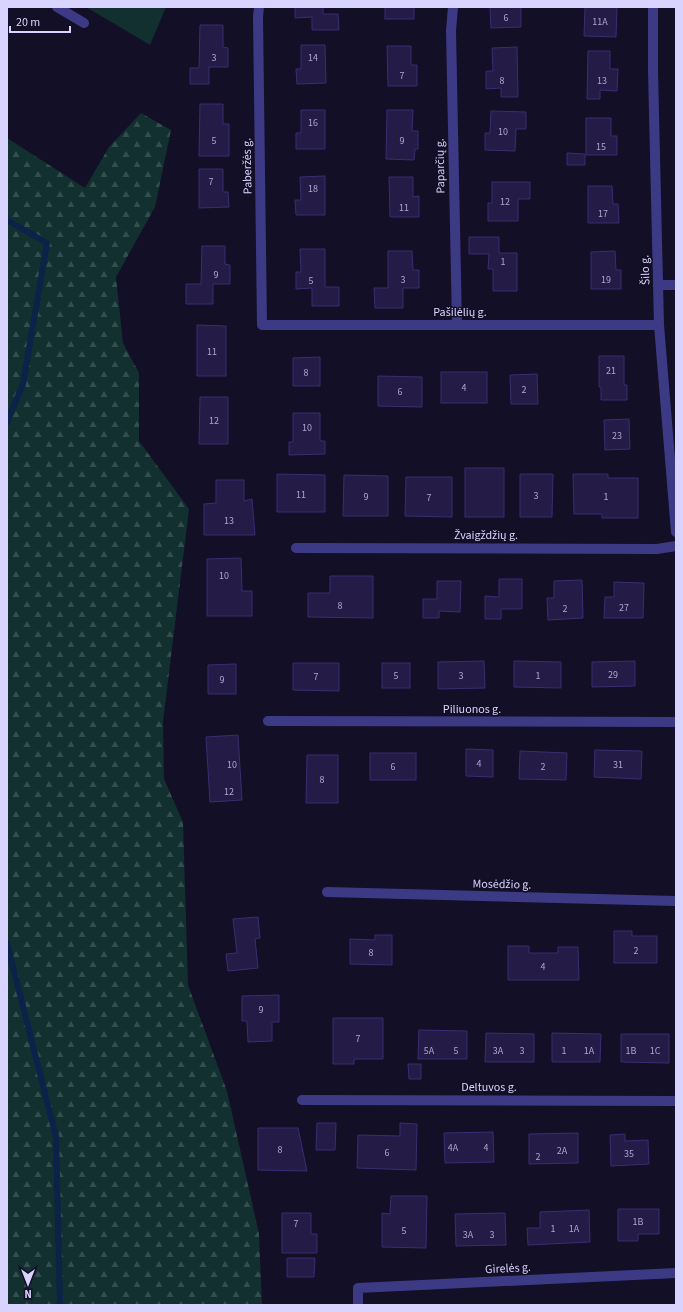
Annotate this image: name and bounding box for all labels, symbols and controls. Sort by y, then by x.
scale bar [10,8,70,34]
house number: 6 [504,11,509,25]
text: 20 m [16,14,40,31]
house number: 11A [592,15,608,29]
house number: 3 [212,51,217,65]
house number: 14 [308,51,318,65]
house number: 7 [400,69,405,83]
house number: 8 [500,74,505,88]
house number: 13 [597,74,607,88]
house number: 16 [308,116,318,130]
house number: 10 [498,125,508,139]
house number: 5 [212,134,217,148]
house number: 9 [400,134,405,148]
street label: Paberžės g. [239,138,256,194]
street label: Paparčių g. [432,138,449,194]
house number: 15 [596,140,606,154]
house number: 7 [209,175,214,189]
house number: 18 [308,182,318,196]
house number: 12 [500,195,510,209]
house number: 11 [399,201,409,215]
house number: 17 [598,207,608,221]
house number: 1 [501,255,506,269]
street label: Šilo g. [636,255,655,285]
house number: 9 [214,268,219,282]
house number: 3 [401,273,406,287]
house number: 19 [601,273,611,287]
house number: 5 [309,274,314,288]
street label: Pašilėlių g. [433,304,487,321]
house number: 11 [207,345,217,359]
house number: 21 [606,364,616,378]
house number: 8 [304,366,309,380]
house number: 4 [462,381,467,395]
house number: 2 [522,383,527,397]
house number: 6 [398,385,403,399]
house number: 12 [209,414,219,428]
house number: 10 [302,421,312,435]
house number: 23 [612,429,622,443]
house number: 11 [296,488,306,502]
house number: 3 [534,489,539,503]
house number: 9 [364,490,369,504]
house number: 1 [604,490,609,504]
house number: 7 [427,491,432,505]
house number: 13 [224,514,234,528]
street label: Žvaigždžių g. [454,527,518,544]
house number: 10 [219,569,229,583]
house number: 8 [338,599,343,613]
house number: 27 [619,601,629,615]
house number: 2 [563,602,568,616]
house number: 29 [608,668,618,682]
house number: 5 [394,669,399,683]
house number: 3 [459,669,464,683]
house number: 1 [536,669,541,683]
house number: 7 [314,670,319,684]
house number: 9 [220,673,225,687]
street label: Piliuonos g. [443,701,501,718]
house number: 4 [477,757,482,771]
house number: 10 [227,758,237,772]
house number: 31 [613,758,623,772]
house number: 6 [391,760,396,774]
house number: 2 [541,760,546,774]
house number: 8 [320,773,325,787]
house number: 12 [224,785,234,799]
street label: Mosėdžio g. [472,875,532,894]
house number: 2 [634,944,639,958]
house number: 8 [369,946,374,960]
house number: 4 [541,960,546,974]
house number: 9 [259,1003,264,1017]
house number: 7 [356,1032,361,1046]
house number: 5A [424,1044,435,1058]
house number: 5 [454,1044,459,1058]
house number: 3A [493,1044,504,1058]
house number: 3 [520,1044,525,1058]
house number: 1 [562,1044,567,1058]
house number: 1A [584,1044,595,1058]
house number: 1B [626,1044,637,1058]
house number: 1C [650,1044,661,1058]
street label: Deltuvos g. [461,1079,517,1096]
house number: 4A [448,1141,459,1155]
house number: 4 [484,1141,489,1155]
house number: 8 [278,1143,283,1157]
house number: 2A [557,1144,568,1158]
house number: 6 [385,1146,390,1160]
house number: 35 [624,1147,634,1161]
house number: 2 [536,1150,541,1164]
house number: 1B [633,1215,644,1229]
house number: 7 [294,1217,299,1231]
house number: 1 [551,1222,556,1236]
house number: 1A [569,1222,580,1236]
house number: 5 [402,1224,407,1238]
house number: 3A [463,1228,474,1242]
house number: 3 [490,1228,495,1242]
street label: Girelės g. [485,1259,531,1278]
north arrow [8,1264,48,1304]
text: N [24,1286,32,1301]

